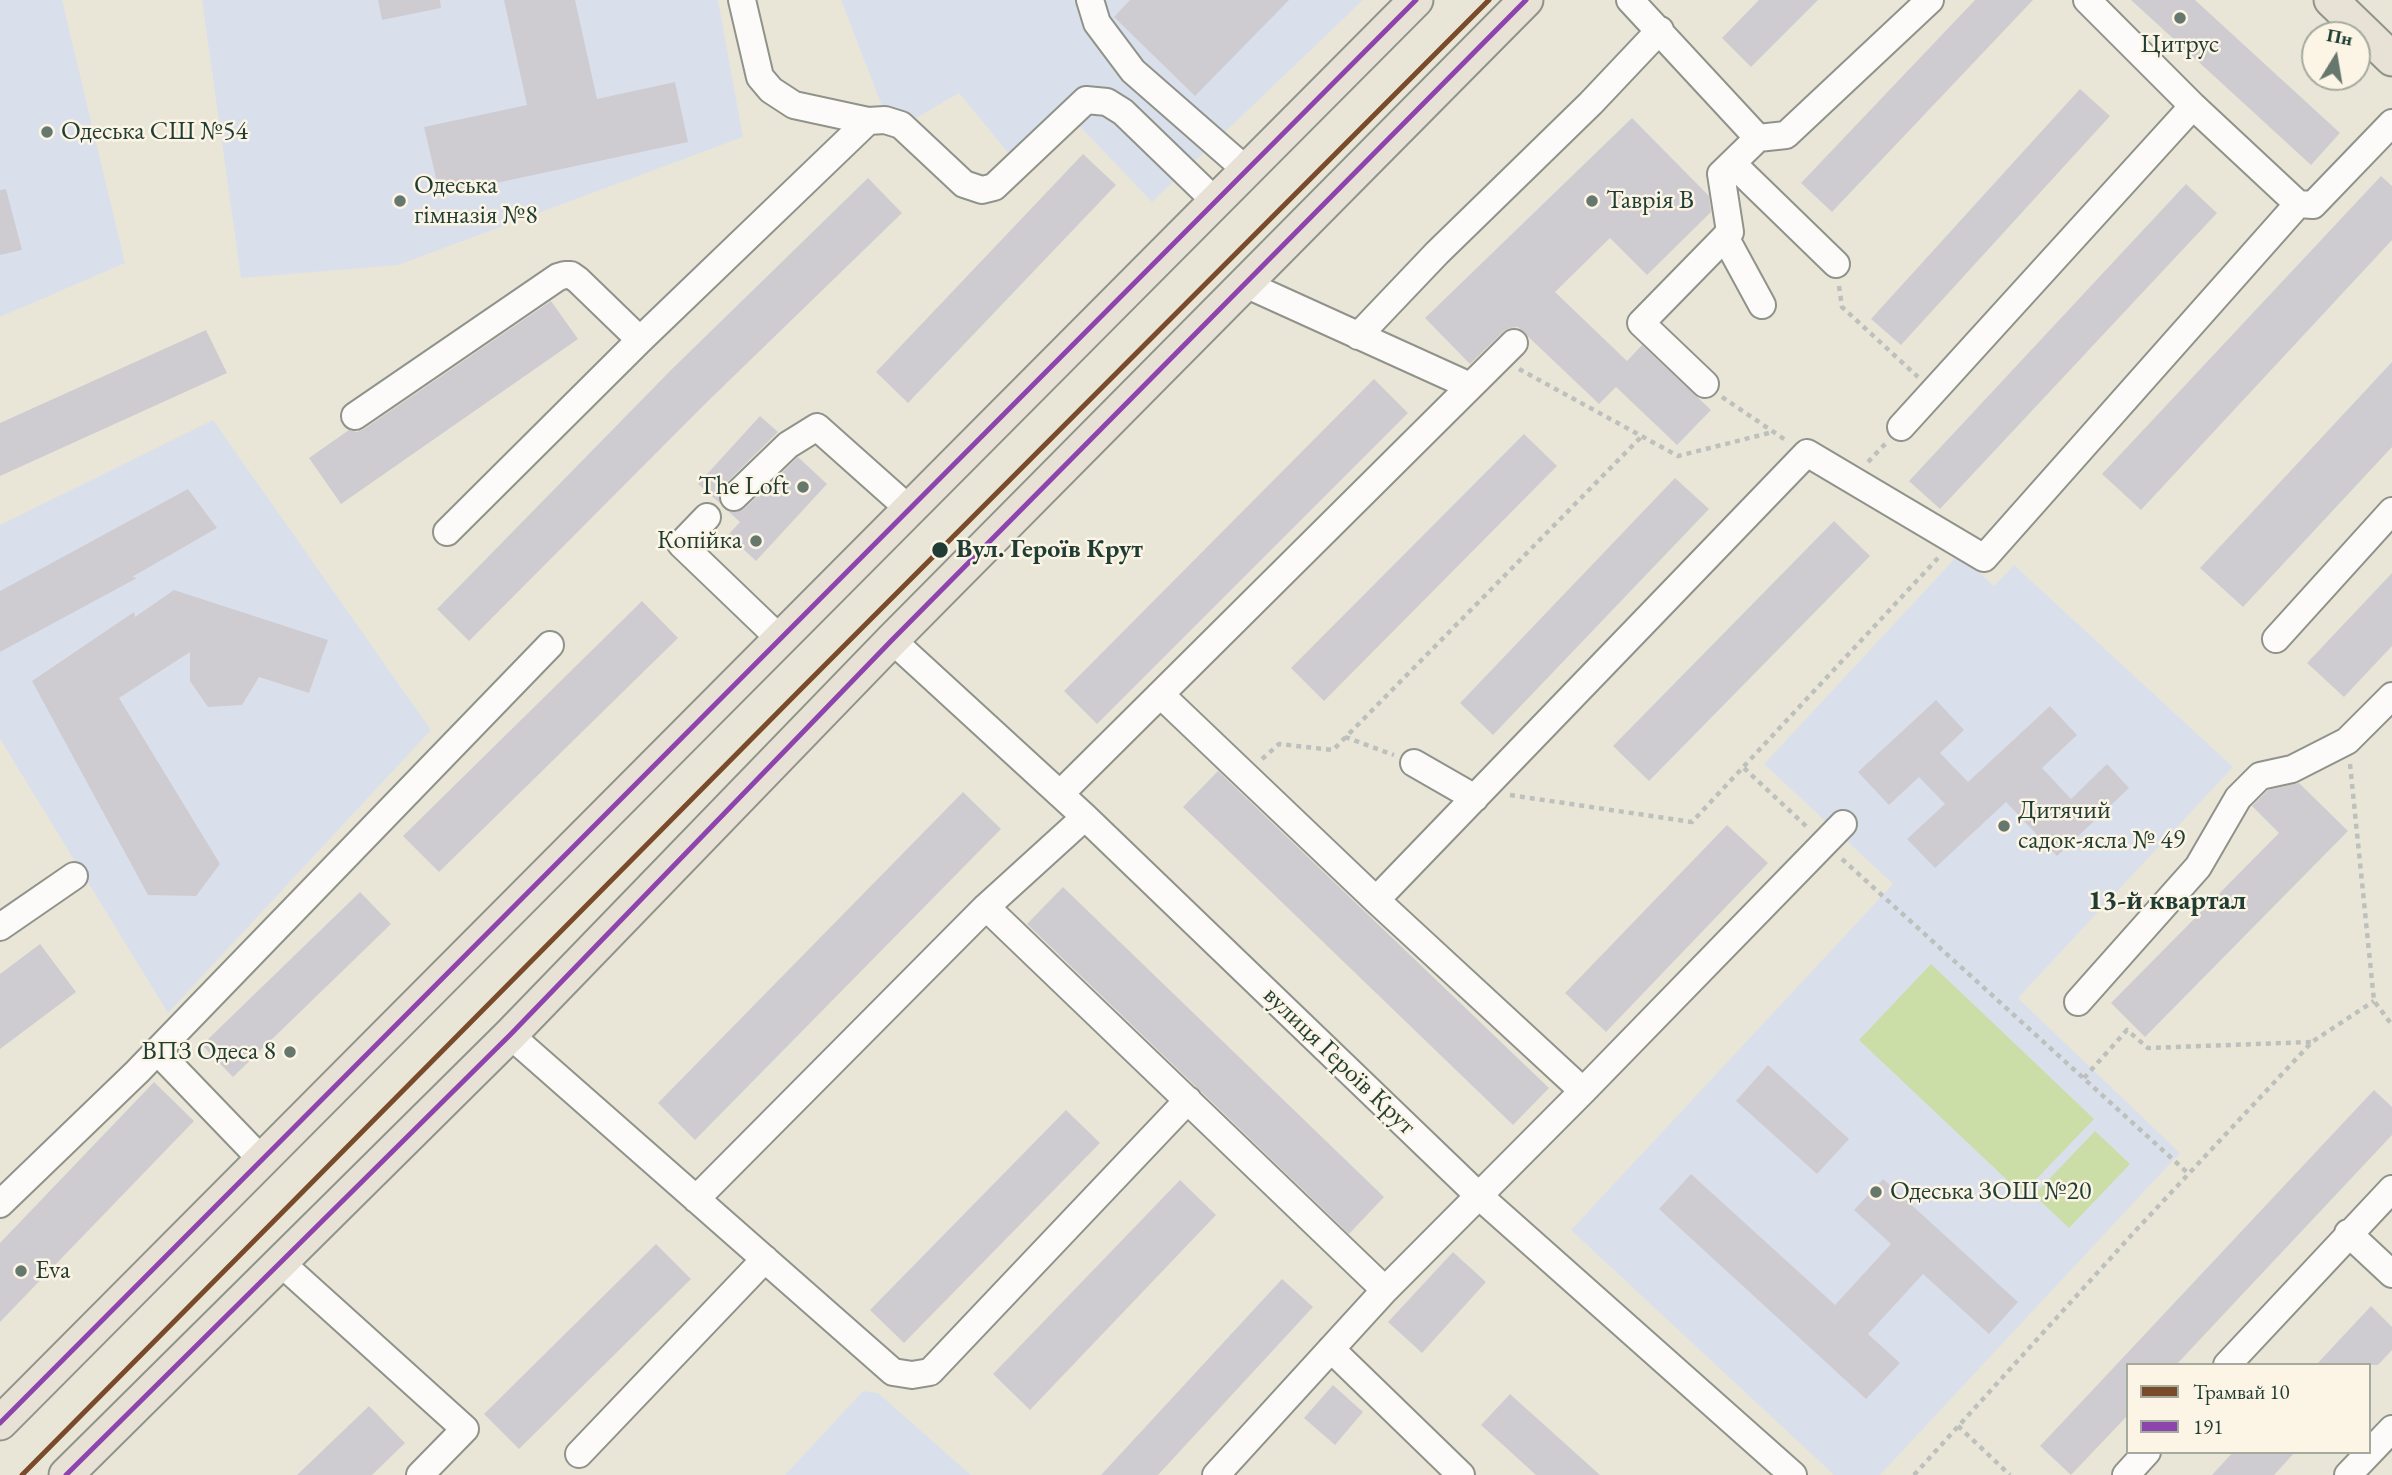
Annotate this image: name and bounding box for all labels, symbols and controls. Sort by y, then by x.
marker: Цитрус [2172,10,2188,26]
north arrow [2301,21,2371,91]
text: Пн [2325,22,2355,52]
place label: Цитрус [2141,29,2219,61]
place label: Одеська СШ №54 [61,116,248,148]
marker: Одеська СШ №54 [39,124,55,140]
place label: Одеська гімназія №8 [414,170,538,232]
place label: Таврія В [1606,185,1694,217]
marker: Одеська гімназія №8 [392,193,408,209]
marker: Таврія В [1584,193,1600,209]
place label: The Loft [698,471,789,503]
marker: The Loft [795,479,811,495]
place label: Копійка [657,525,742,557]
marker: Копійка [748,533,764,549]
place label: Вул. Героїв Крут [956,534,1143,566]
marker: Вул. Героїв Крут [930,540,950,560]
place label: Дитячий садок-ясла № 49 [2018,795,2185,856]
marker: Дитячий садок-ясла № 49 [1996,818,2012,834]
district label: 13-й квартал [2088,884,2246,918]
street label: вулиця Героїв Крут [1256,980,1422,1142]
place label: ВПЗ Одеса 8 [142,1036,276,1068]
marker: ВПЗ Одеса 8 [282,1044,298,1060]
place label: Одеська ЗОШ №20 [1890,1176,2091,1208]
marker: Одеська ЗОШ №20 [1868,1184,1884,1200]
place label: Eva [35,1255,70,1287]
marker: Eva [13,1263,29,1279]
legend [2126,1363,2371,1454]
text: Трамвай 10 [2193,1378,2290,1405]
text: 191 [2193,1413,2223,1440]

